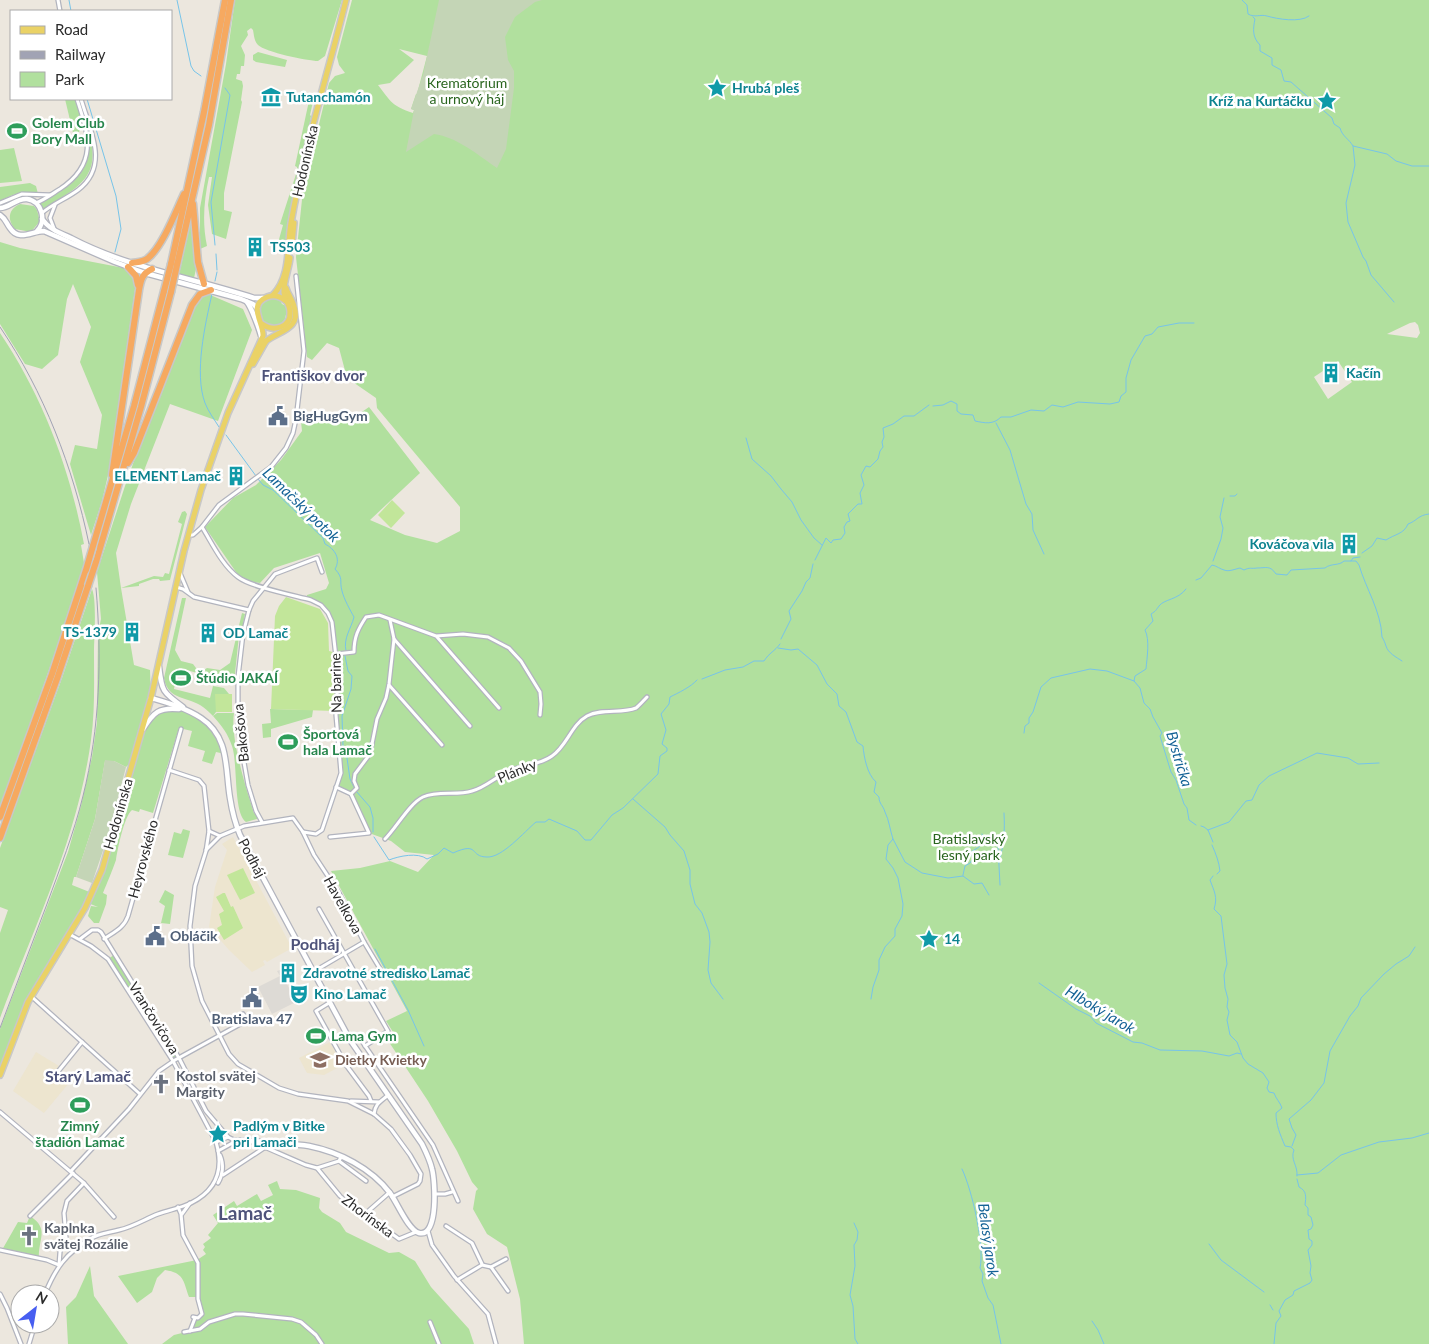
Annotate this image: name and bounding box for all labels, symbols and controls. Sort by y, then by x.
legend [10,10,172,100]
text: Road [55,20,88,38]
text: Railway [55,45,106,63]
text: Park [55,70,85,88]
park label: Krematórium a urnový háj [427,74,507,107]
place icon: Hrubá pleš [706,77,728,99]
place label: Hrubá pleš [732,79,799,96]
museum icon: Tutanchamón [260,86,282,108]
place label: Tutanchamón [286,88,371,105]
place icon: Kríž na Kurtáčku [1316,90,1338,112]
place label: Kríž na Kurtáčku [1208,92,1312,109]
place label: Golem Club Bory Mall [32,114,105,147]
sports icon: Golem Club Bory Mall [6,120,28,142]
street label: Hodonínska [288,123,321,199]
building icon: TS503 [244,236,266,258]
place label: TS503 [270,238,310,255]
building icon: Kačín [1320,362,1342,384]
place label: Kačín [1346,364,1381,381]
district label: Františkov dvor [261,366,365,384]
public building icon: BigHugGym [267,405,289,427]
place label: BigHugGym [293,407,368,424]
water label: Lamačský potok [259,463,345,546]
building icon: ELEMENT Lamač [225,465,247,487]
place label: ELEMENT Lamač [114,467,221,484]
building icon: Kováčova vila [1338,533,1360,555]
place label: Kováčova vila [1249,535,1334,552]
building icon: TS-1379 [121,621,143,643]
building icon: OD Lamač [197,622,219,644]
place label: TS-1379 [63,623,117,640]
place label: OD Lamač [223,624,289,641]
street label: Na barine [326,653,345,713]
sports icon: Štúdio JAKAÍ [170,667,192,689]
place label: Štúdio JAKAÍ [196,669,280,686]
street label: Bakošova [229,703,252,763]
place label: Športová hala Lamač [303,725,372,758]
water label: Bystrička [1163,729,1197,789]
sports icon: Športová hala Lamač [277,731,299,753]
street label: Plánky [495,755,540,786]
street label: Hodonínska [99,776,136,851]
street label: Heyrovského [124,818,161,900]
park label: Bratislavský lesný park [932,830,1006,863]
street label: Podháj [235,835,270,880]
street label: Havelkova [321,873,366,937]
public building icon: Obláčik [144,925,166,947]
place label: Obláčik [170,927,218,944]
place icon: 14 [918,928,940,950]
place label: 14 [944,930,960,947]
district label: Podháj [290,934,340,953]
building icon: Zdravotné stredisko Lamač [277,962,299,984]
place label: Zdravotné stredisko Lamač [303,964,471,981]
street label: Vrančovičova [126,979,183,1057]
water label: Hlboký jarok [1062,981,1139,1037]
theatre icon: Kino Lamač [288,983,310,1005]
place label: Kino Lamač [314,985,387,1002]
public building icon: Bratislava 47 [241,987,263,1009]
place label: Bratislava 47 [212,1010,292,1027]
sports icon: Lama Gym [305,1025,327,1047]
place label: Lama Gym [331,1027,397,1044]
school or university icon: Dietky Kvietky [309,1049,331,1071]
place label: Dietky Kvietky [335,1051,428,1068]
district label: Starý Lamač [45,1066,131,1085]
place label: Kostol svätej Margity [176,1067,256,1100]
church icon: Kostol svätej Margity [150,1073,172,1095]
sports icon: Zimný štadión Lamač [69,1094,91,1116]
place label: Zimný štadión Lamač [35,1117,125,1150]
place label: Padlým v Bitke pri Lamači [233,1117,326,1150]
place icon: Padlým v Bitke pri Lamači [207,1123,229,1145]
street label: Zhorínska [339,1191,398,1241]
district label: Lamač [218,1201,272,1224]
water label: Belasý jarok [975,1202,1003,1279]
place label: Kaplnka svätej Rozálie [44,1219,129,1252]
church icon: Kaplnka svätej Rozálie [18,1225,40,1247]
north arrow [10,1284,60,1334]
text: N [33,1287,51,1307]

